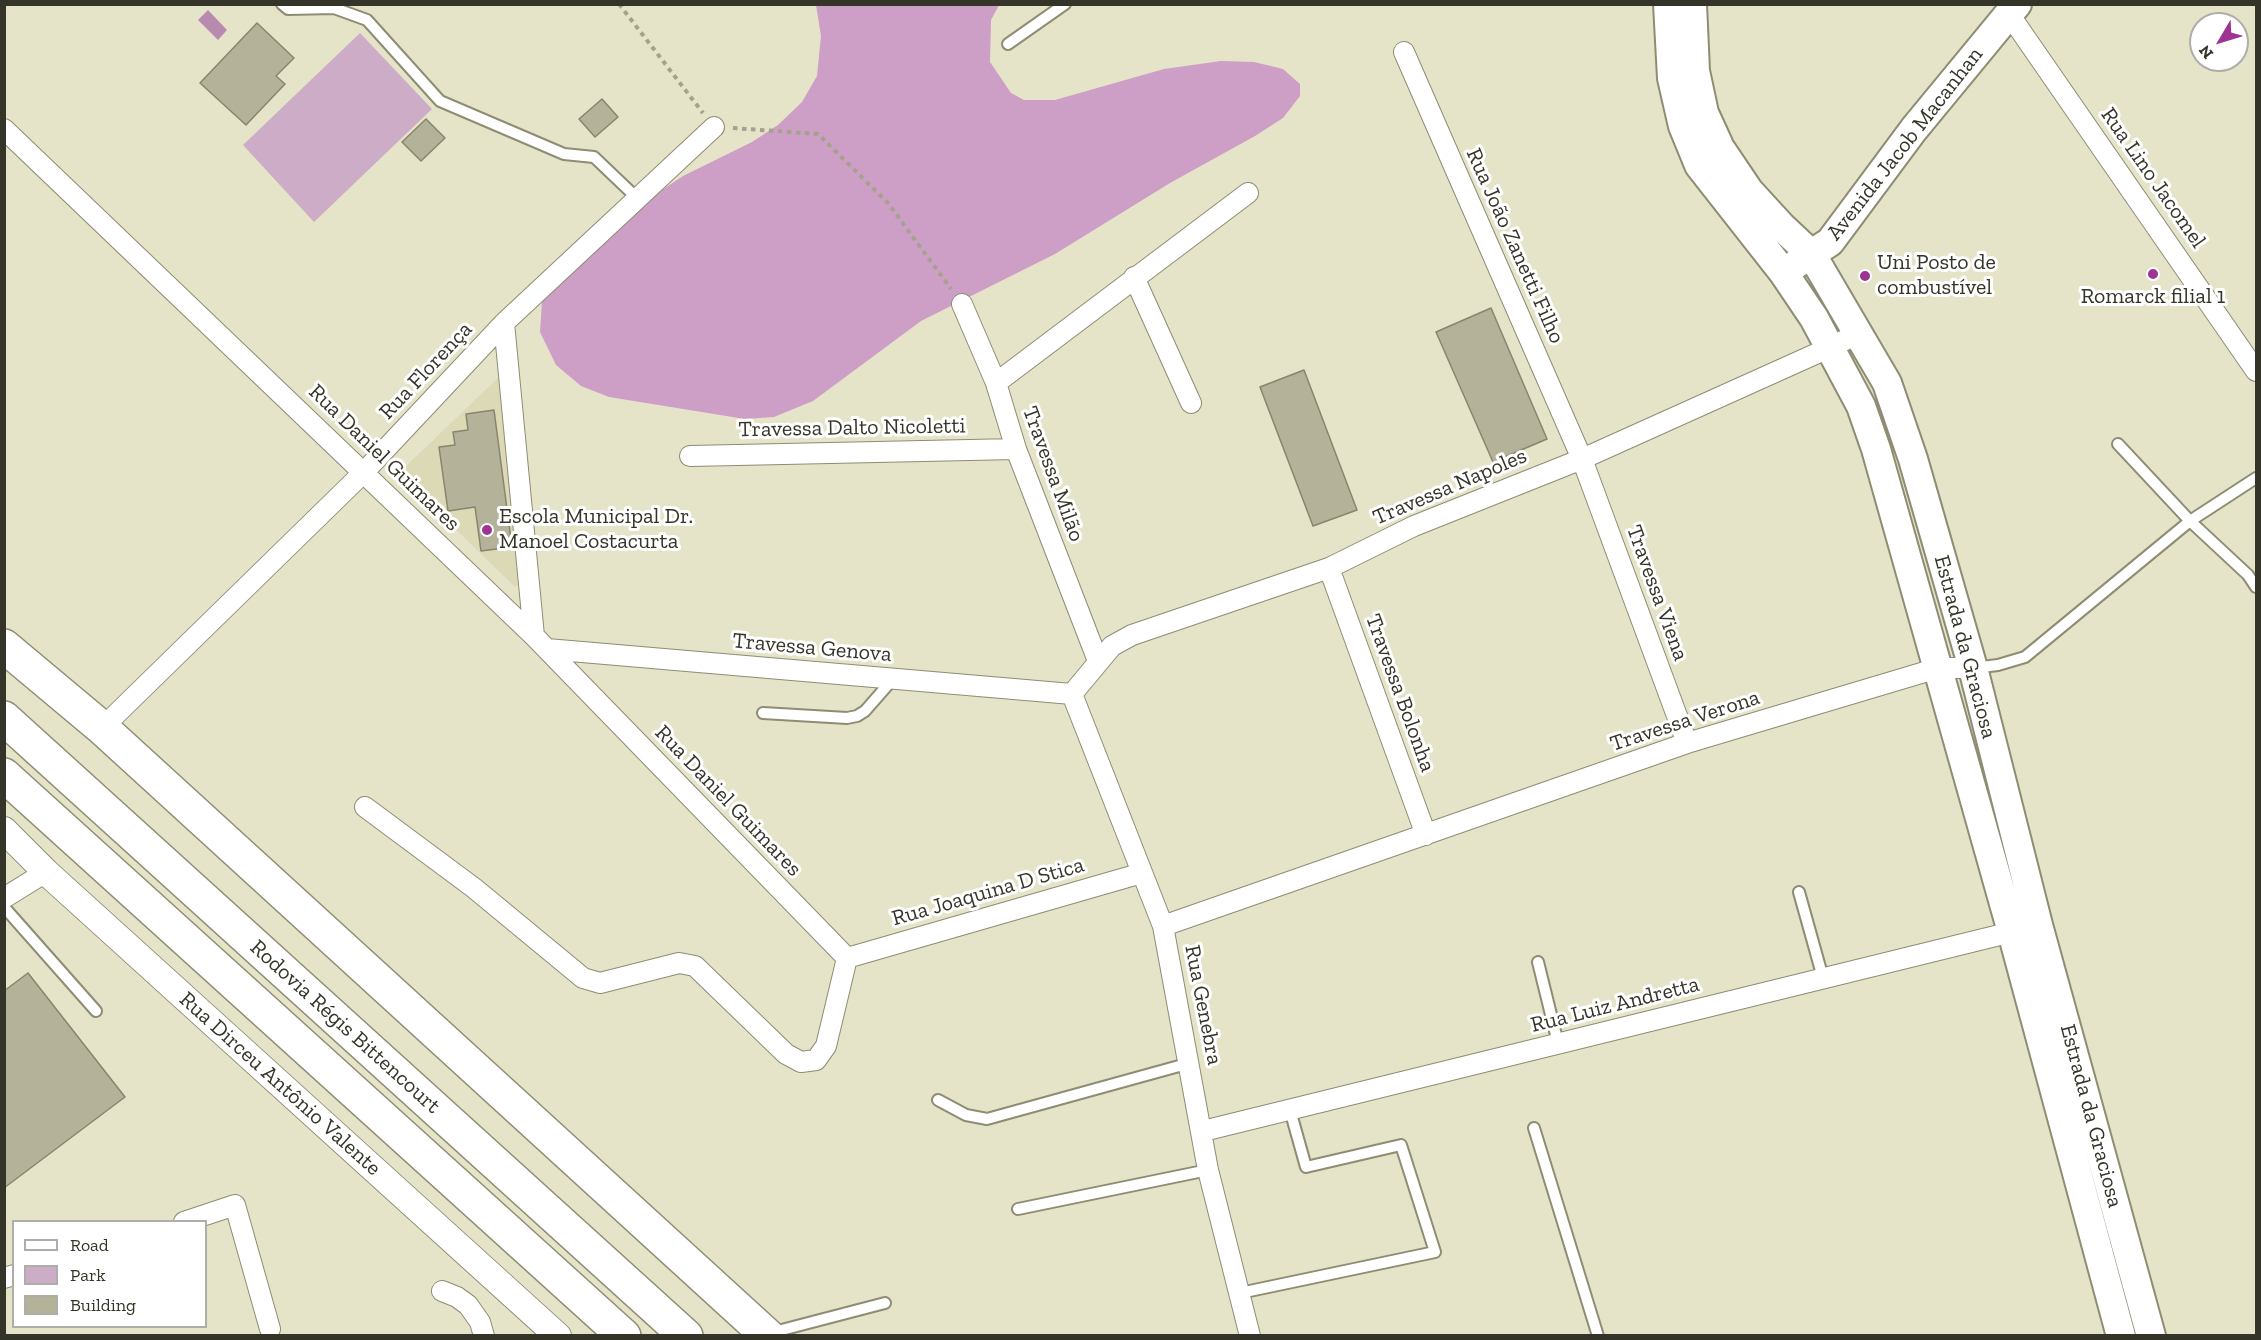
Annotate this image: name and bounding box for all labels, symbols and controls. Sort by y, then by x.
north arrow [2189,12,2249,72]
street label: Avenida Jacob Macanhan [1821,42,1989,246]
text: N [2195,42,2217,63]
street label: Rua Lino Jacomel [2095,103,2211,253]
street label: Rua João Zanetti Filho [1460,144,1570,348]
place label: Uni Posto de combustível [1877,250,1996,302]
marker: Romarck filial 1 [2146,267,2160,281]
marker: Uni Posto de combustível [1858,269,1872,283]
place label: Romarck filial 1 [2081,284,2225,310]
street label: Rua Florença [374,317,478,425]
street label: Rua Daniel Guimares [303,379,465,537]
street label: Travessa Milão [1016,403,1090,545]
street label: Travessa Dalto Nicoletti [738,413,966,443]
street label: Travessa Napoles [1369,443,1531,531]
place label: Escola Municipal Dr. Manoel Costacurta [499,504,693,556]
street label: Travessa Viena [1620,522,1694,664]
marker: Escola Municipal Dr. Manoel Costacurta [480,523,494,537]
street label: Estrada da Graciosa [1928,552,2002,742]
street label: Travessa Bolonha [1359,610,1441,776]
street label: Travessa Genova [731,628,893,668]
street label: Travessa Verona [1607,684,1763,758]
street label: Rua Daniel Guimares [649,720,807,882]
street label: Rua Joaquina D Stica [889,852,1087,932]
street label: Rodovia Régis Bittencourt [244,935,446,1119]
street label: Rua Genebra [1178,943,1228,1067]
street label: Rua Luiz Andretta [1528,971,1702,1039]
street label: Rua Dirceu Antônio Valente [174,986,386,1182]
street label: Estrada da Graciosa [2054,1021,2128,1211]
legend [12,1220,207,1328]
text: Road [70,1234,109,1256]
text: Park [70,1264,106,1286]
text: Building [70,1294,136,1316]

